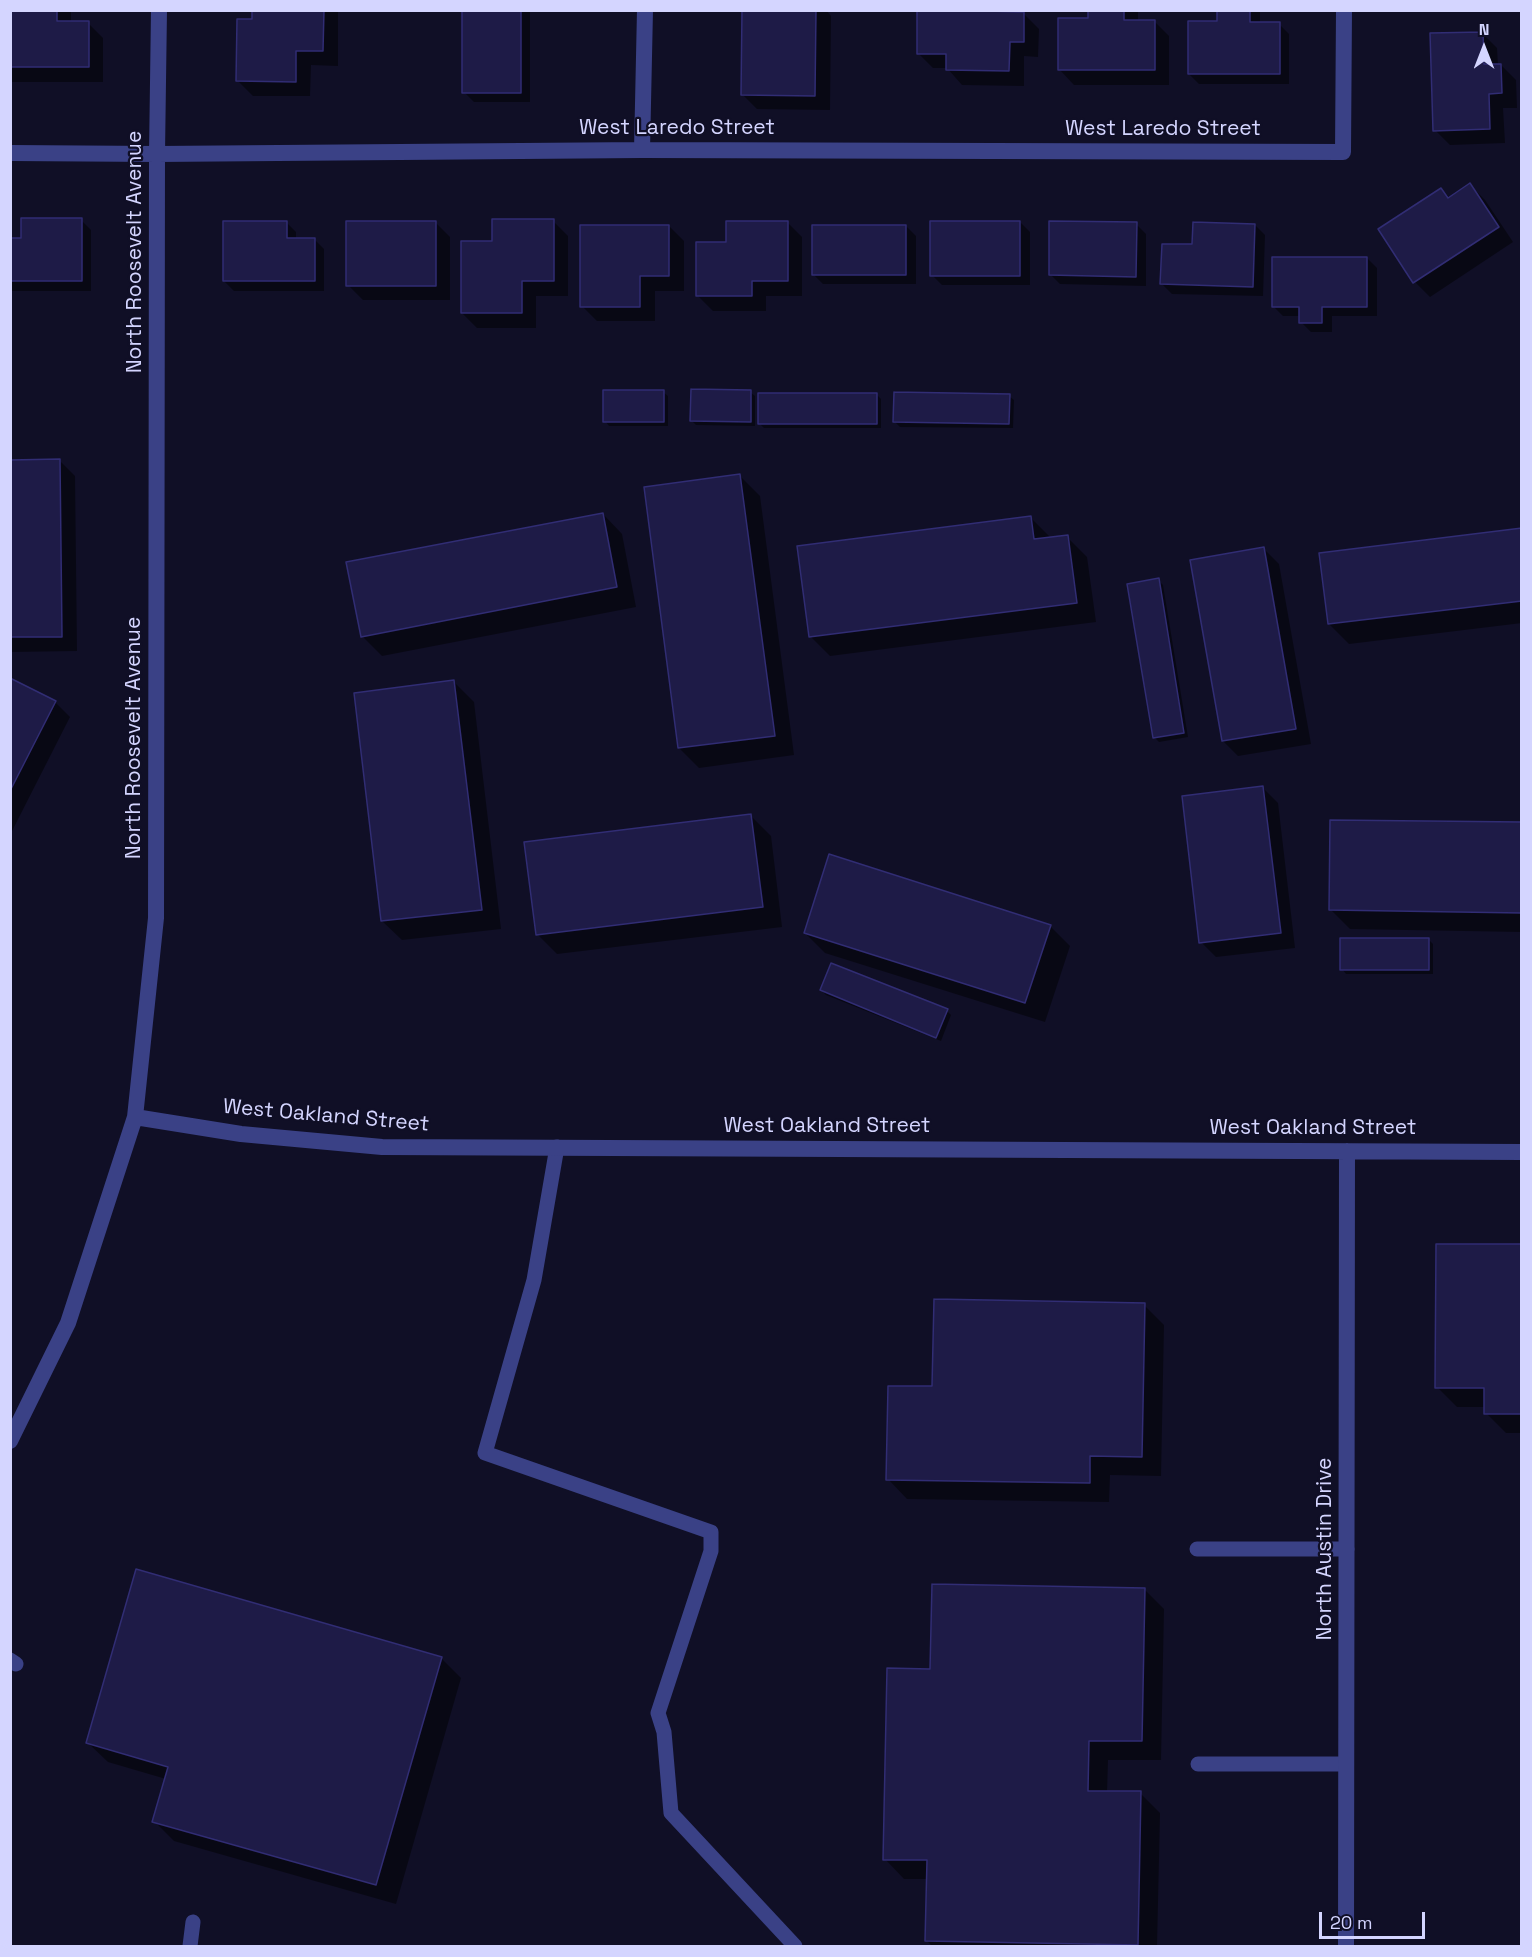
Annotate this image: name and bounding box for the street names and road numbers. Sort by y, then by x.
street label: West Laredo Street [579,115,775,141]
street label: West Laredo Street [1065,116,1261,142]
street label: North Roosevelt Avenue [122,131,148,373]
street label: North Roosevelt Avenue [121,617,147,859]
street label: West Oakland Street [222,1094,430,1138]
street label: West Oakland Street [723,1113,931,1139]
street label: West Oakland Street [1209,1115,1417,1141]
street label: North Austin Drive [1312,1457,1338,1641]

